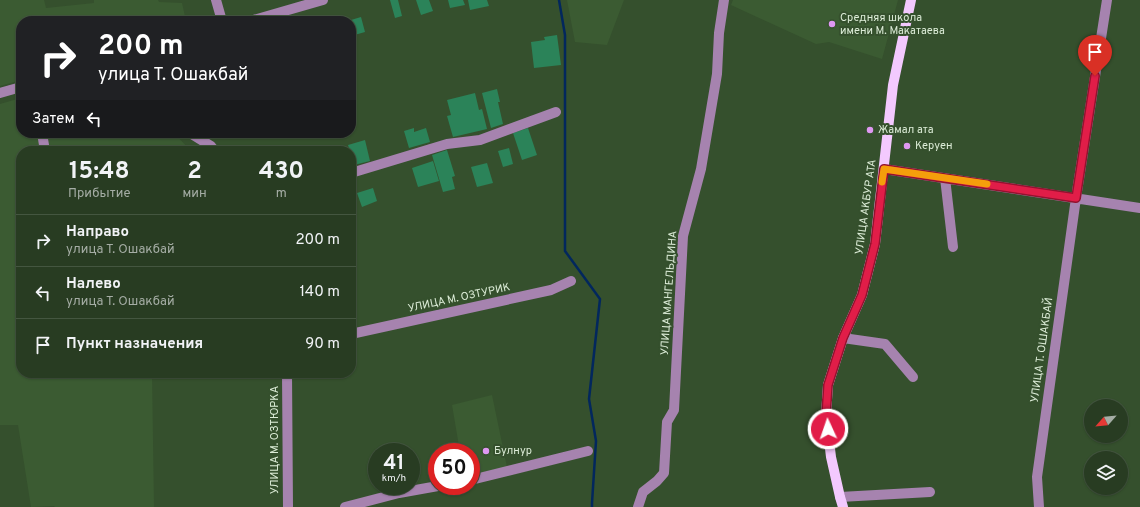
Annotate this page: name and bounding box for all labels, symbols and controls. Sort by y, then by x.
place label: Средняя школа имени М. Макатаева [840,11,945,38]
marker: Средняя школа имени М. Макатаева [827,19,837,29]
text: 200 m [98,29,184,65]
icon: right [32,32,84,84]
pin [1078,35,1112,76]
icon: arrive [1084,41,1106,63]
text: улица Т. Ошакбай [98,64,248,87]
icon: left [83,108,105,130]
text: Затем [32,110,75,129]
place label: Жамал ата [878,123,934,137]
marker: Жамал ата [865,125,875,135]
place label: Керуен [915,139,952,153]
marker: Керуен [902,141,912,151]
text: 15:48 [69,157,130,187]
text: 2 [187,157,202,187]
text: 430 [259,157,304,187]
street label: УЛИЦА АКБУР АТА [852,158,880,256]
text: Прибытие [68,186,130,202]
text: мин [182,186,207,202]
text: m [276,186,287,202]
text: Направо [66,223,129,242]
icon: right [32,230,54,252]
street label: УЛИЦА МАНГЕЛЬДИНА [658,230,680,356]
text: 200 m [295,231,340,250]
text: улица Т. Ошакбай [66,242,175,258]
text: Налево [66,275,121,294]
street label: УЛИЦА М. ОЗТУРИК [407,280,511,316]
icon: left [32,282,54,304]
text: 140 m [300,283,340,302]
text: улица Т. Ошакбай [66,294,175,310]
street label: УЛИЦА Т. ОШАКБАЙ [1027,296,1056,403]
icon: arrive [32,334,54,356]
text: Пункт назначения [66,335,203,354]
text: 90 m [305,335,340,354]
street label: УЛИЦА М. ОЗТЮРКА [268,386,282,494]
north arrow [1084,399,1128,443]
map controls [1084,399,1128,495]
position arrow [807,408,849,450]
speed limit sign: 50 [428,443,480,495]
place label: Булнур [494,444,532,458]
marker: Булнур [481,446,491,456]
text: 41 [384,451,404,477]
button: layers [1084,451,1128,495]
text: km/h [382,472,406,485]

